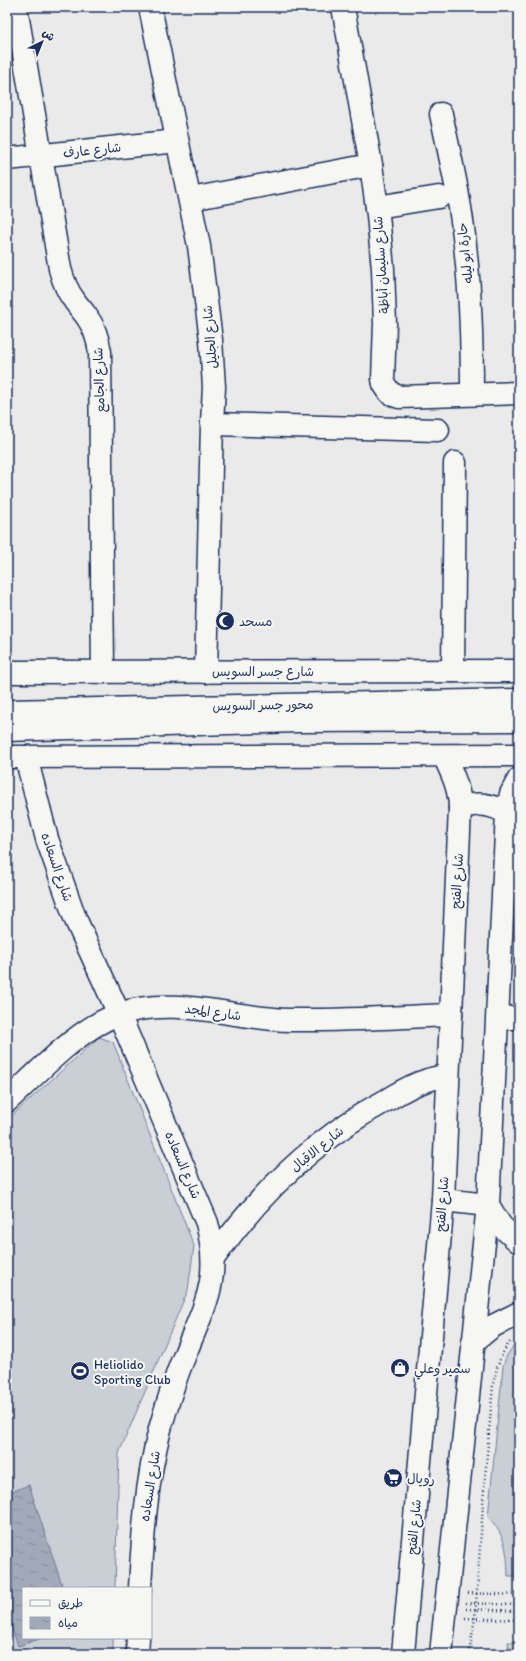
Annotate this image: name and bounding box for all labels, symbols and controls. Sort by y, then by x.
north arrow [22,22,62,62]
text: ش [40,26,57,44]
street label: شارع عارف [62,140,122,162]
street label: شارع سليمان أباظة [370,216,394,314]
street label: حارة ابو ليله [454,222,477,284]
street label: شارع الجليل [200,305,222,369]
street label: شارع الجامع [90,347,111,413]
mosque icon: مسحد [214,610,236,632]
place label: مسحد [239,614,273,629]
street label: شارع جسر السويس [212,664,314,681]
street label: محور جسر السويس [212,697,314,714]
street label: شارع السعاده [36,831,76,904]
street label: شارع الفتح [448,853,468,909]
street label: شارع المجد [184,1001,242,1025]
street label: شارع الاقبال [288,1123,348,1176]
street label: شارع السعاده [160,1129,204,1202]
street label: شارع الفتح [433,1176,453,1232]
place label: Heliolido Sporting Club [94,1357,171,1387]
shop icon: سمير وعلي [389,1357,411,1379]
sports icon: Heliolido Sporting Club [69,1360,91,1382]
place label: سمير وعلي [414,1361,471,1380]
street label: شارع السعاده [137,1449,165,1523]
supermarket icon: رويال [382,1467,404,1489]
place label: رويال [407,1471,435,1487]
street label: شارع الفتح [404,1499,426,1555]
legend [22,1587,152,1639]
text: طريق [58,1596,83,1610]
text: مياه [58,1616,78,1630]

